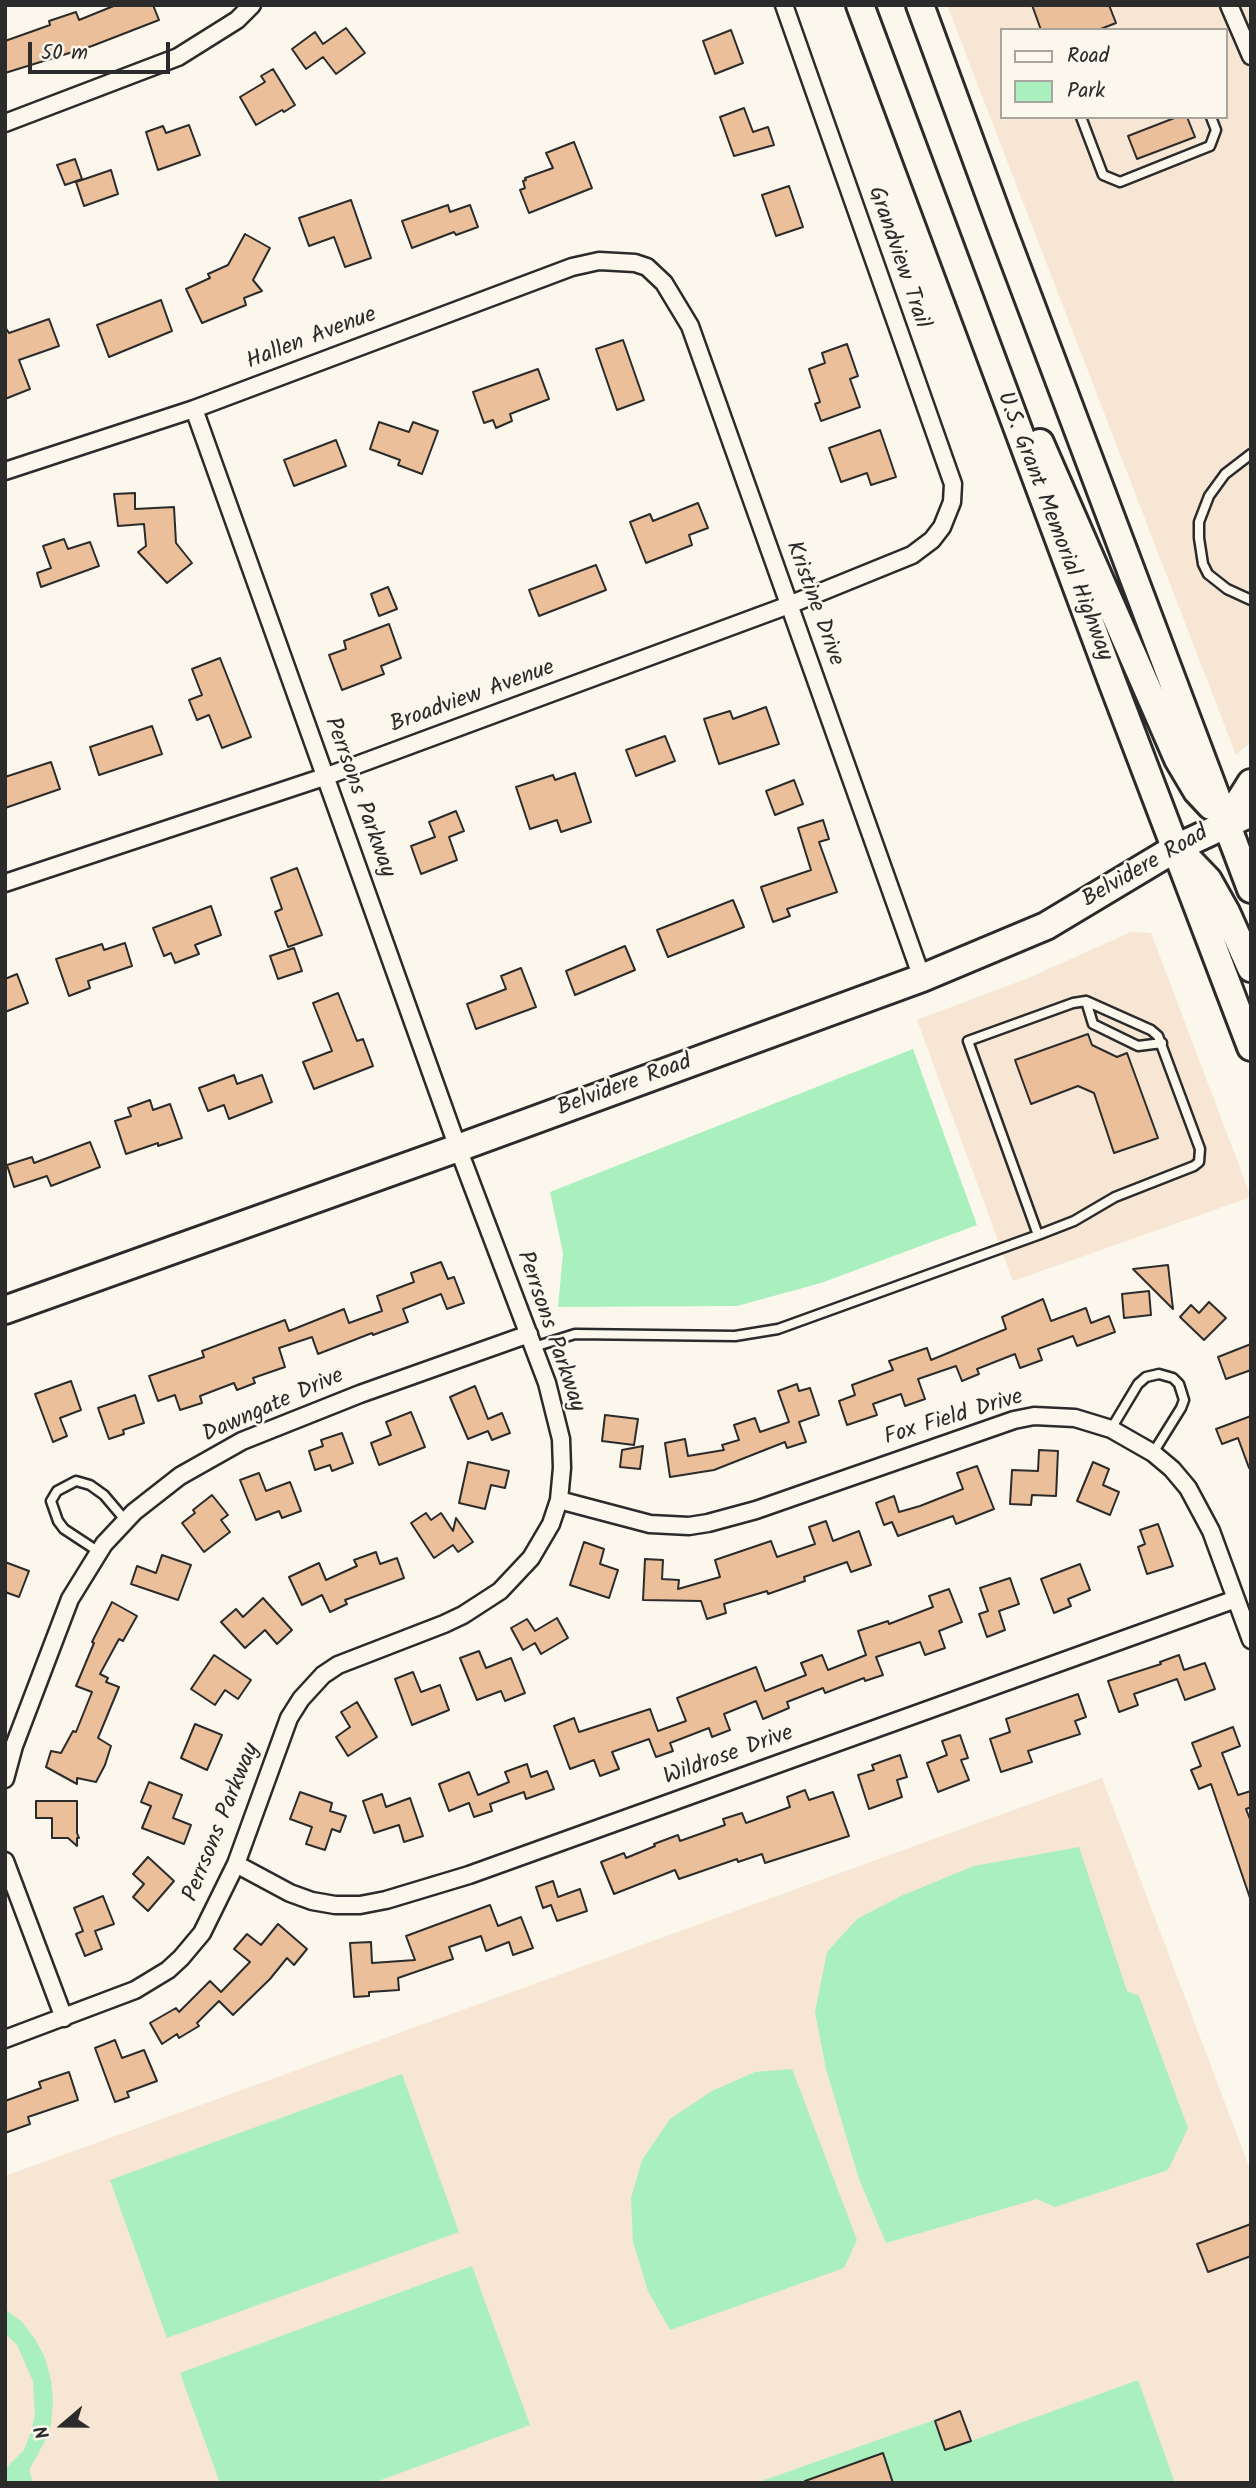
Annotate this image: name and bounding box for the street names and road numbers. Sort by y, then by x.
street label: Grandview Trail [860,183,934,333]
street label: Hallen Avenue [243,303,381,377]
street label: U.S. Grant Memorial Highway [989,389,1117,665]
street label: Kristine Drive [778,538,848,670]
street label: Broadview Avenue [387,655,559,741]
street label: Perrsons Parkway [316,714,400,882]
street label: Belvidere Road [1078,821,1214,915]
street label: Belvidere Road [554,1050,696,1124]
street label: Perrsons Parkway [509,1248,589,1416]
street label: Dawngate Drive [199,1364,349,1450]
street label: Fox Field Drive [881,1385,1027,1453]
street label: Wildrose Drive [660,1721,798,1793]
street label: Perrsons Parkway [179,1740,267,1906]

